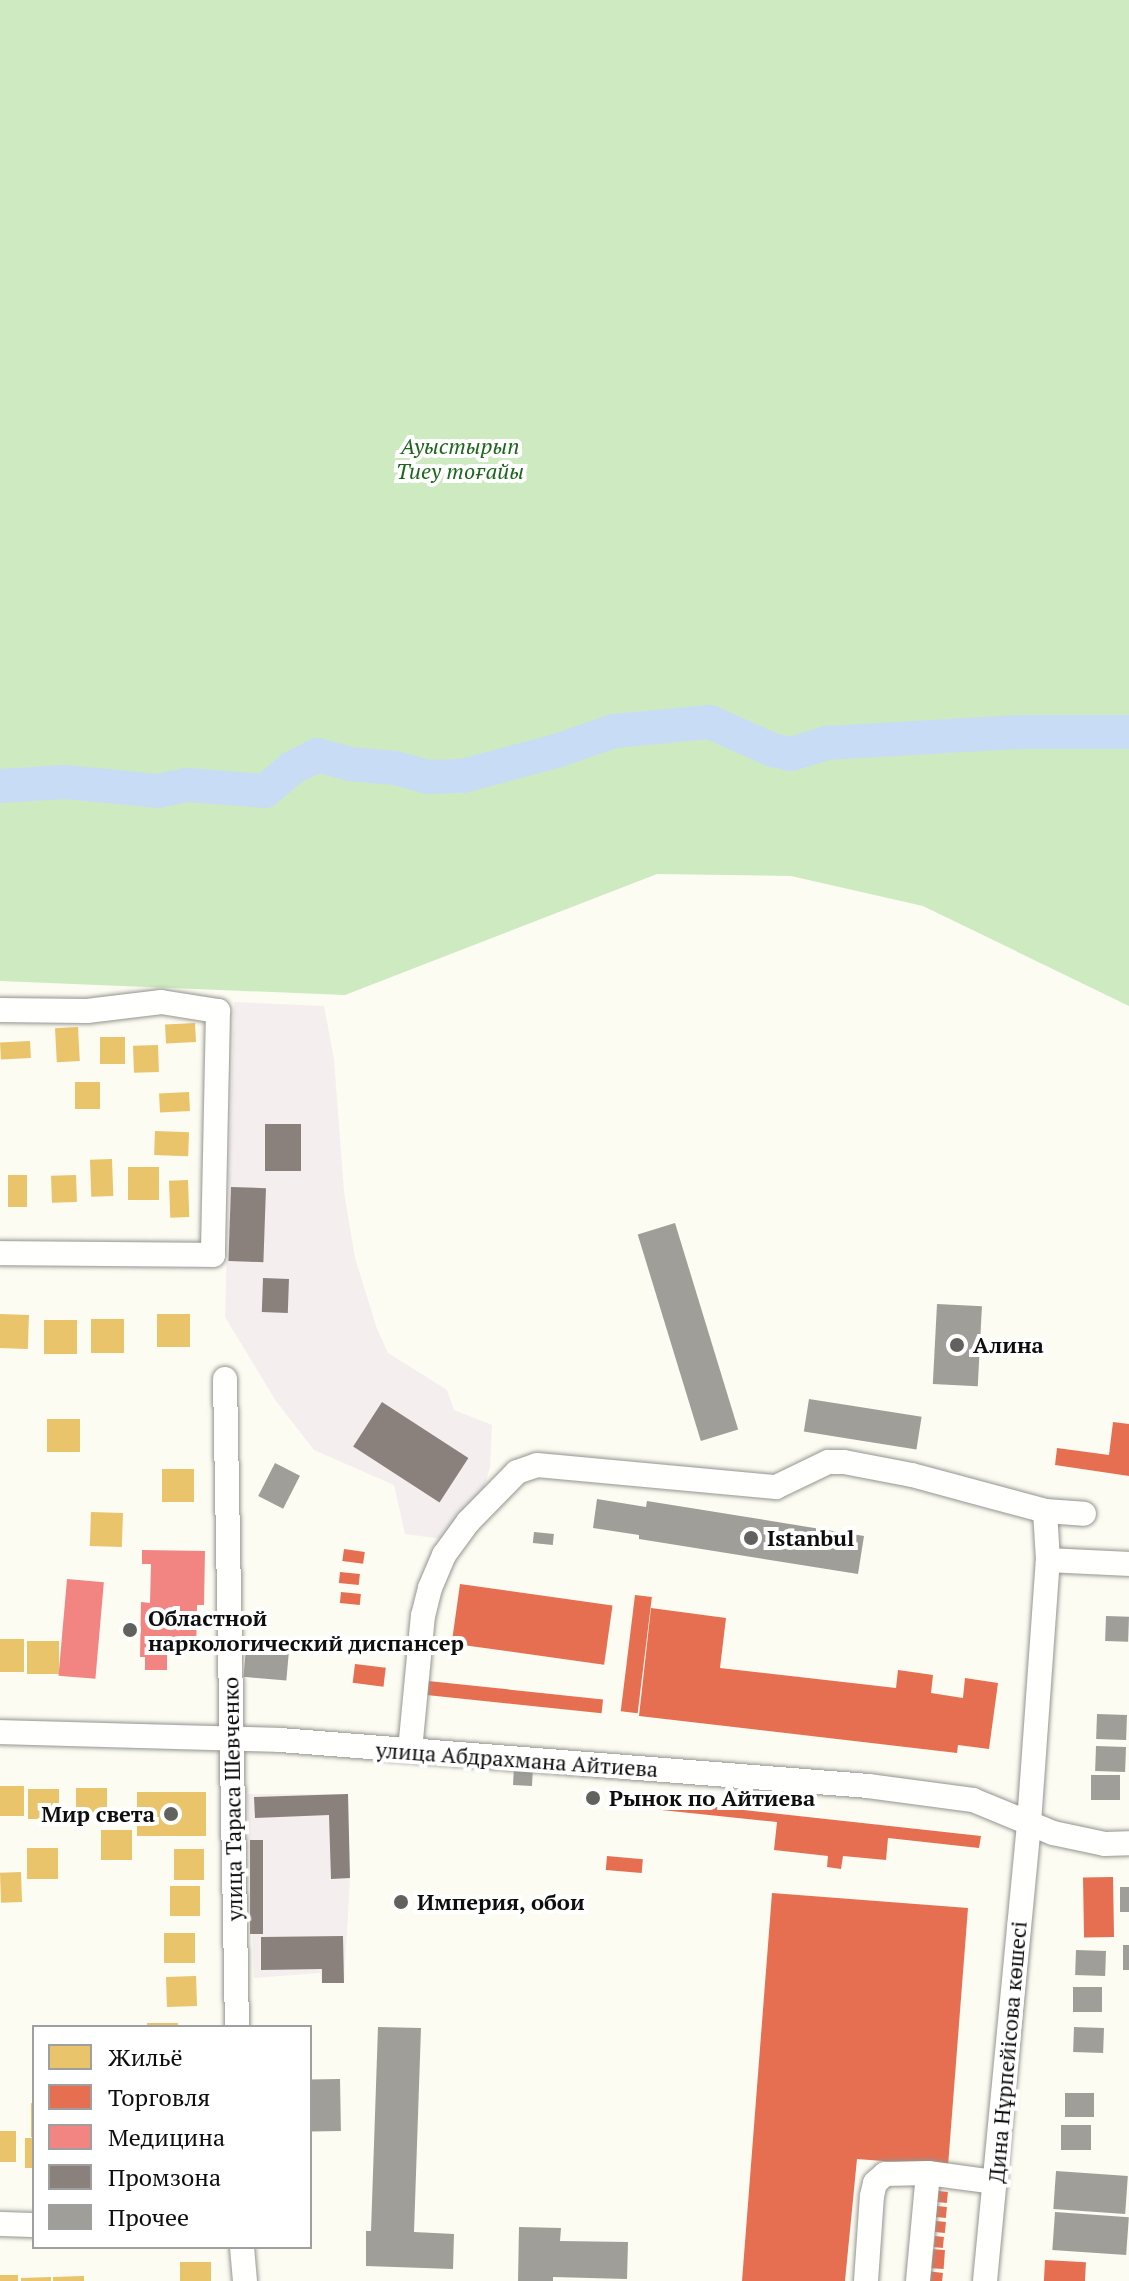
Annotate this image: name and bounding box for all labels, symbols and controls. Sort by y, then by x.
park label: Ауыстырып Тиеу тоғайы [396,432,524,484]
place label: Алина [973,1332,1044,1358]
marker: Алина [948,1336,966,1354]
place label: Istanbul [767,1525,854,1551]
marker: Istanbul [742,1529,760,1547]
place label: Областной наркологический диспансер [148,1604,464,1656]
marker: Областной наркологический диспансер [119,1619,141,1641]
street label: улица Тараса Шевченко [217,1677,247,1921]
street label: улица Абдрахмана Айтиева [375,1736,659,1782]
place label: Рынок по Айтиева [609,1785,815,1811]
marker: Рынок по Айтиева [584,1789,602,1807]
place label: Мир света [41,1801,155,1827]
marker: Мир света [162,1805,180,1823]
place label: Империя, обои [417,1889,585,1915]
marker: Империя, обои [392,1893,410,1911]
street label: Дина Нұрпейісова көшесі [982,1920,1032,2184]
legend [32,2025,312,2249]
text: Жильё [108,2041,182,2073]
text: Торговля [108,2081,210,2113]
text: Медицина [108,2121,225,2153]
text: Промзона [108,2161,221,2193]
text: Прочее [108,2201,189,2233]

